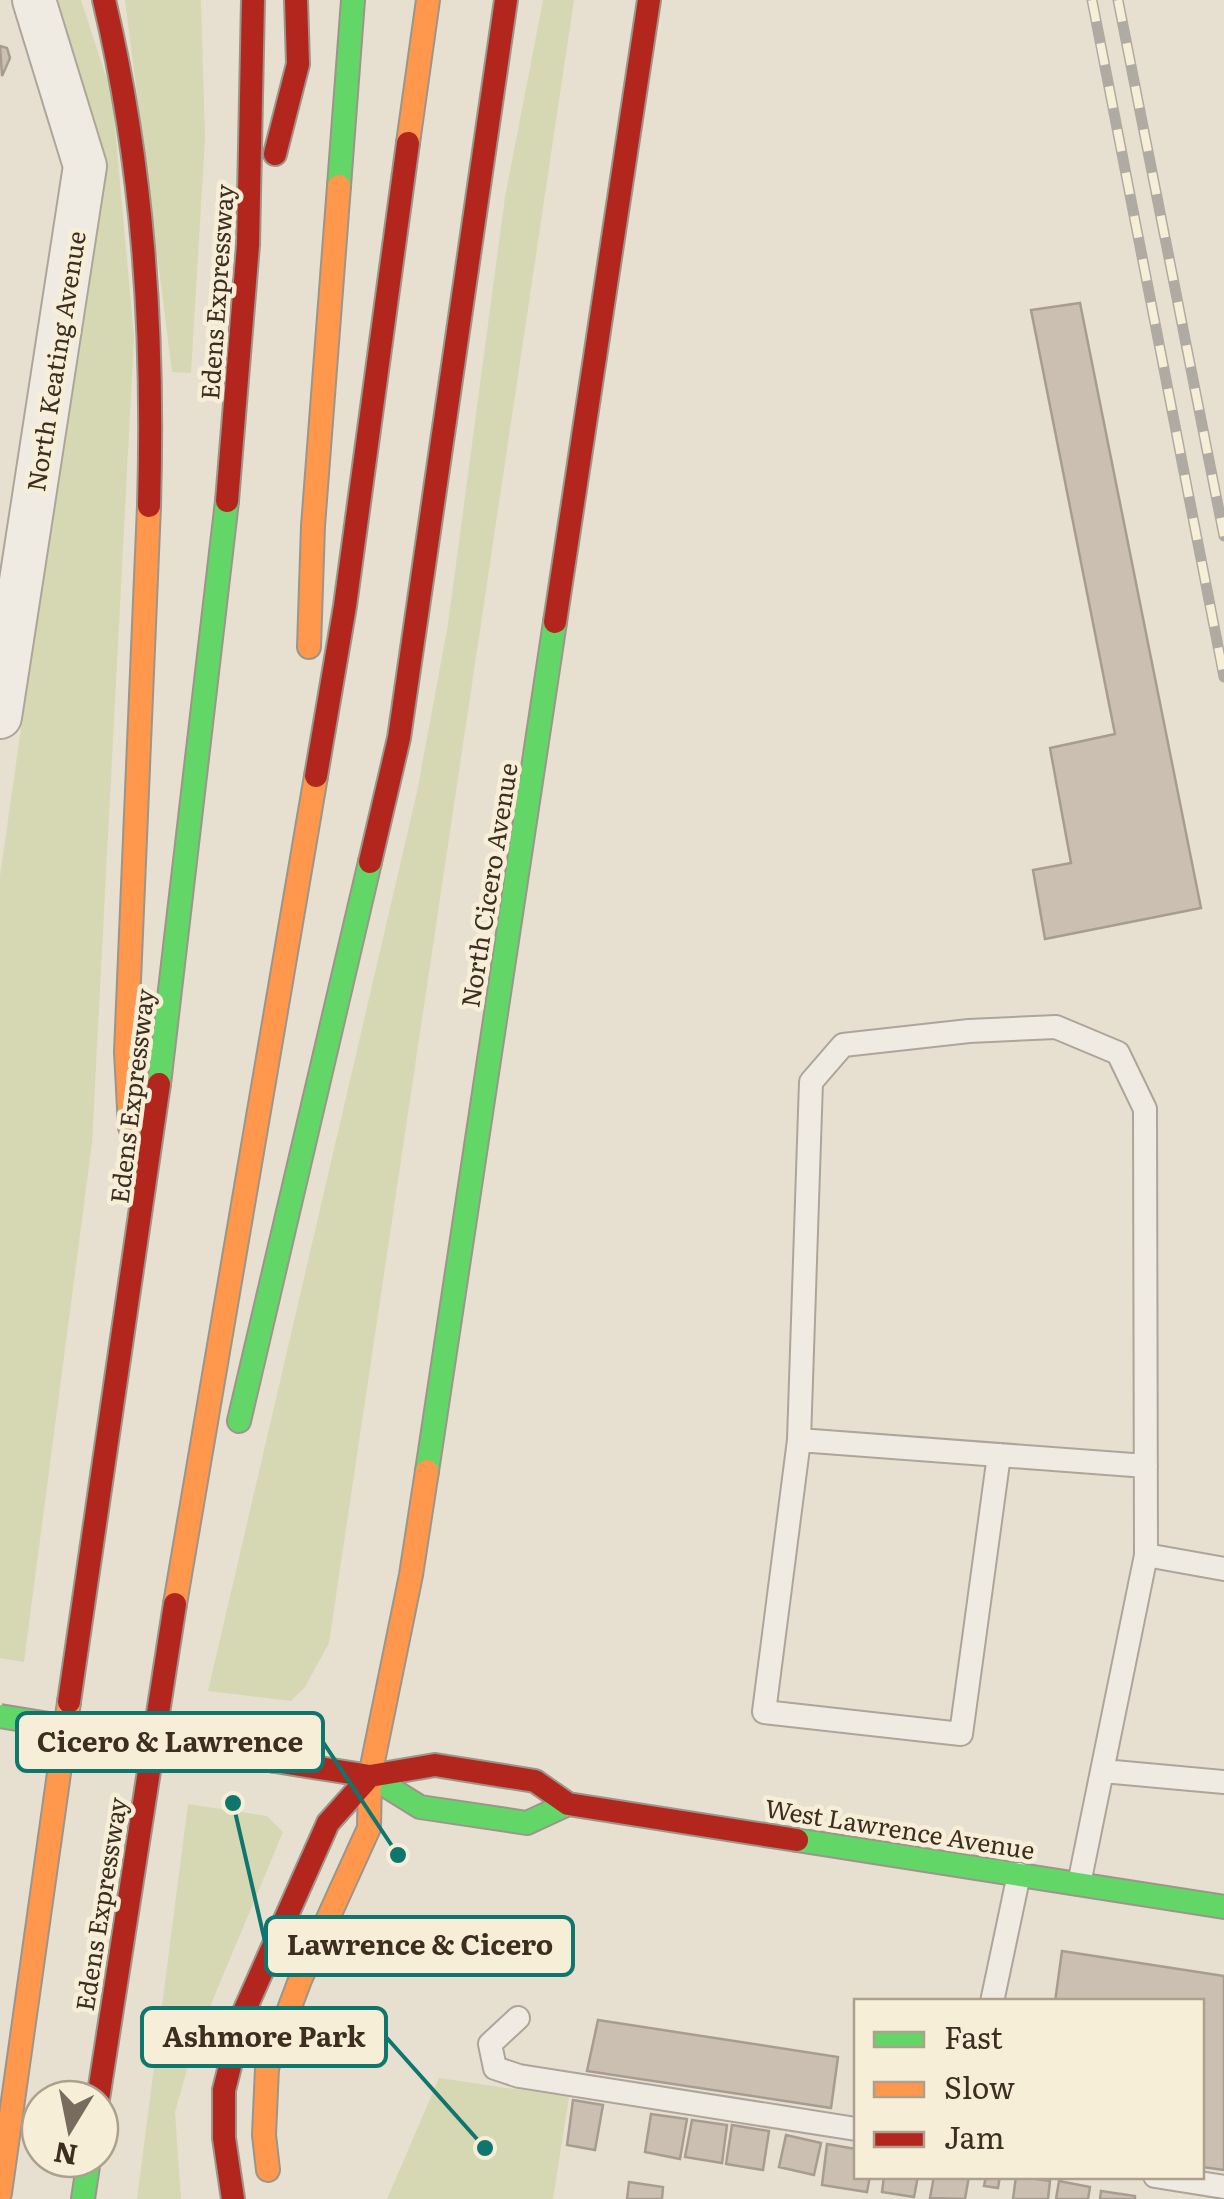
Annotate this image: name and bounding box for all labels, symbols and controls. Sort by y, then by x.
street label: Edens Expressway [190,182,242,401]
street label: North Keating Avenue [16,228,94,494]
street label: North Cicero Avenue [450,760,526,1010]
street label: Edens Expressway [99,986,163,1206]
callout: Cicero & Lawrence [17,1713,323,1771]
text: Cicero & Lawrence [37,1719,303,1761]
street label: West Lawrence Avenue [762,1788,1038,1868]
street label: Edens Expressway [65,1794,135,2014]
callout: Lawrence & Cicero [266,1917,573,1975]
text: Lawrence & Cicero [287,1922,553,1964]
legend [854,1999,1204,2179]
callout: Ashmore Park [142,2008,386,2066]
text: Ashmore Park [162,2014,366,2056]
text: Fast [944,2014,1003,2058]
text: Slow [944,2064,1015,2108]
north arrow [20,2079,120,2179]
text: Jam [944,2114,1004,2158]
text: N [50,2133,81,2178]

